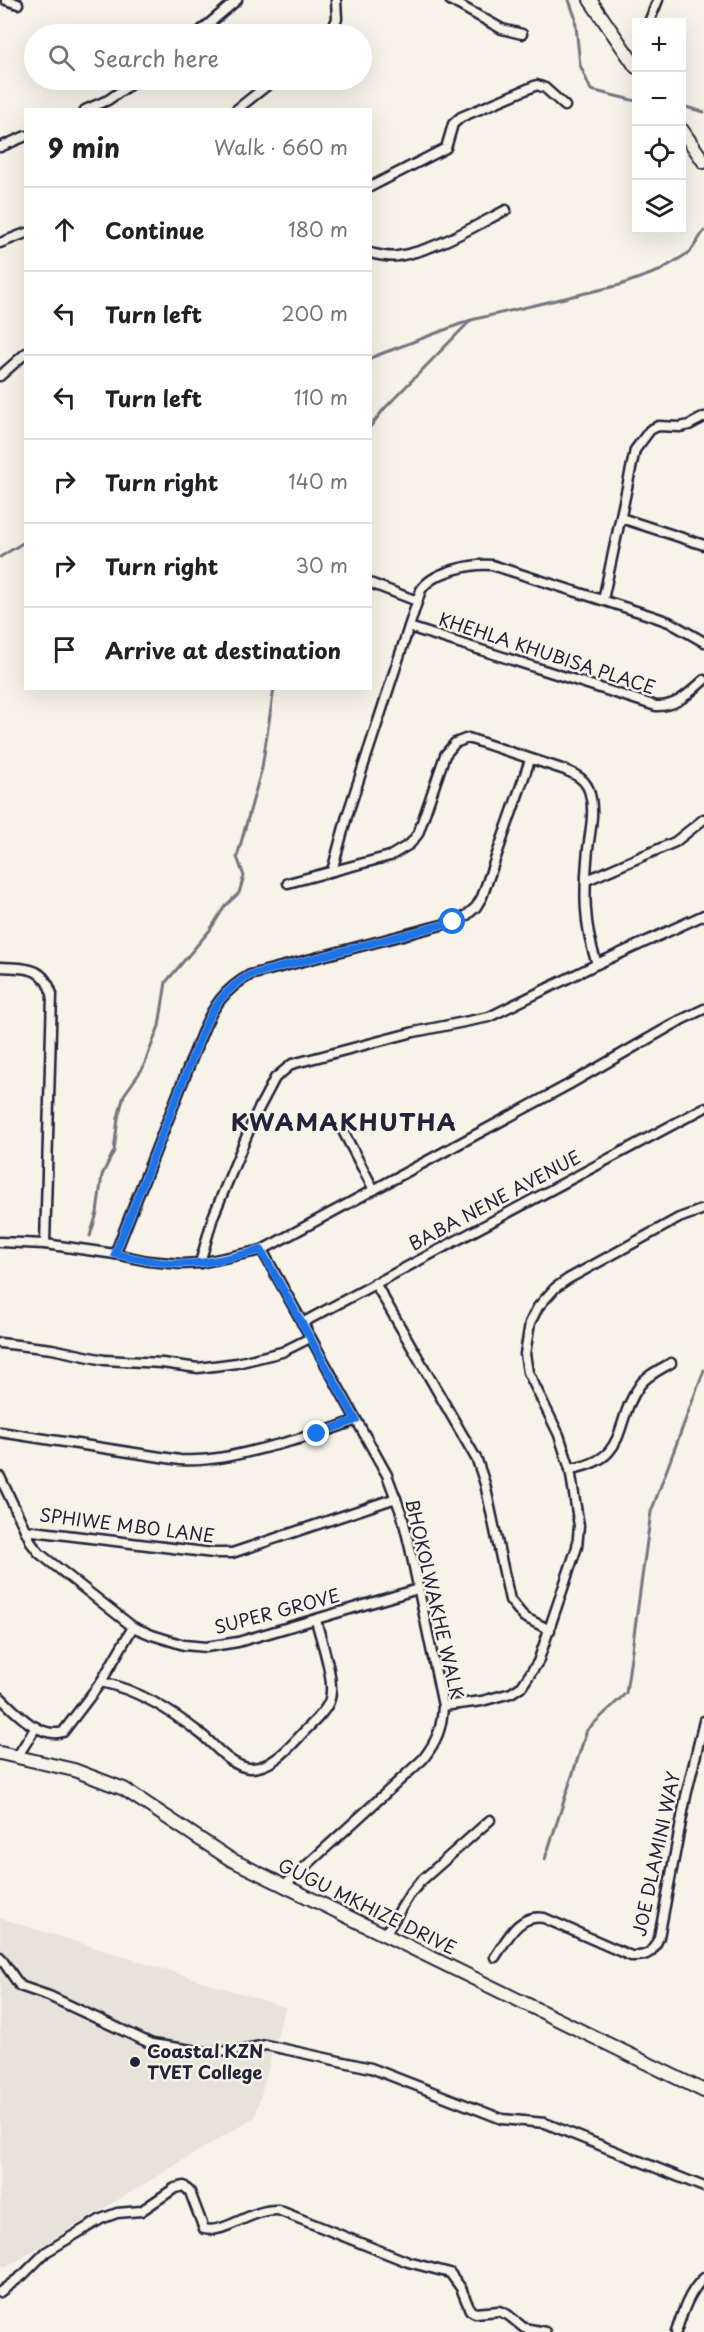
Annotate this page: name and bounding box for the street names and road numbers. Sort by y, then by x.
street label: KHEHLA KHUBISA PLACE [436,605,659,700]
street label: BABA NENE AVENUE [403,1143,585,1257]
street label: BHOKOLWAKHE WALK [399,1496,472,1702]
street label: SPHIWE MBO LANE [38,1500,216,1549]
street label: SUPER GROVE [211,1581,342,1640]
street label: JOE DLAMINI WAY [625,1769,686,1938]
street label: GUGU MKHIZE DRIVE [274,1851,461,1961]

